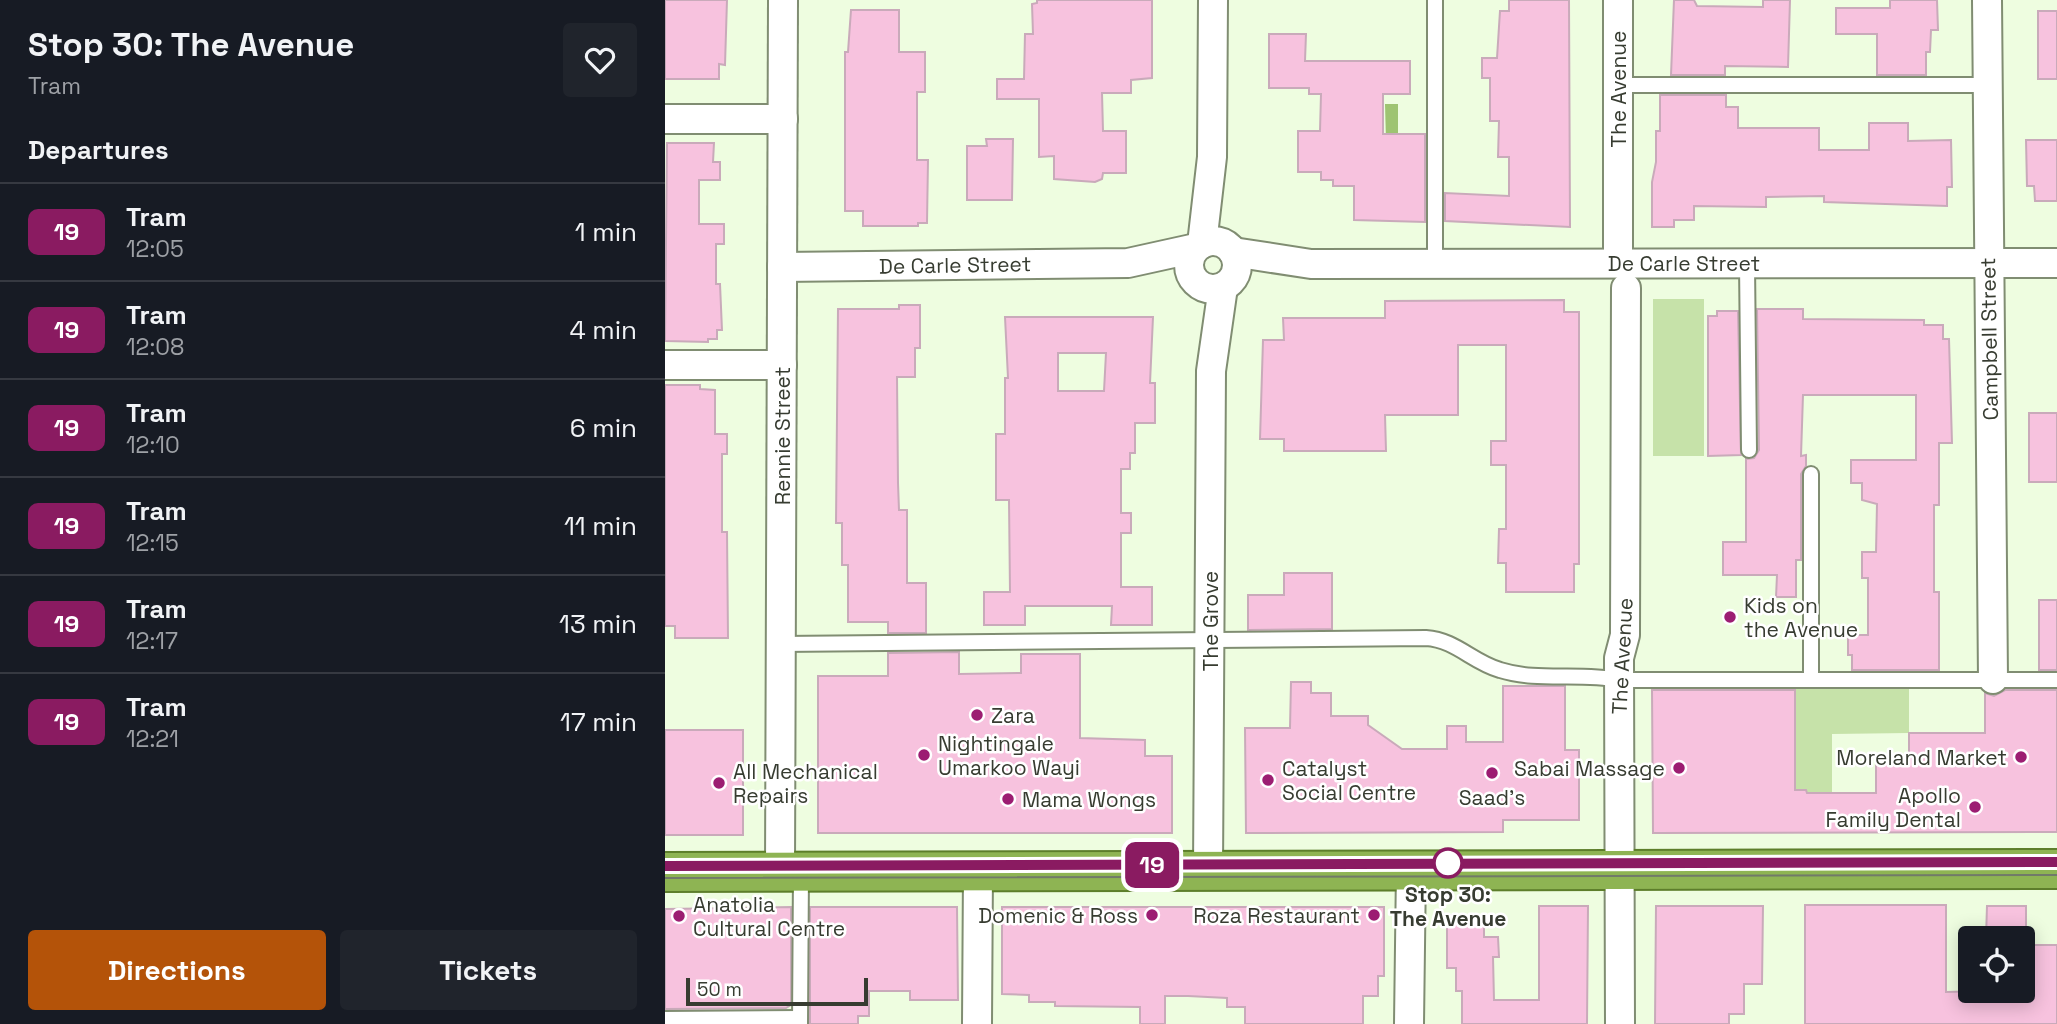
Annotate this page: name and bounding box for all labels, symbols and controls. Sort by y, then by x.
button: heart [563,23,637,97]
text: Stop 30: The Avenue [28,24,354,66]
street label: The Avenue [1605,31,1632,147]
text: Tram [28,71,81,101]
text: Departures [28,133,169,167]
text: Tram [126,200,187,234]
text: 1 min [575,215,637,249]
text: 19 [54,216,79,247]
text: 12:05 [126,234,184,264]
street label: De Carle Street [879,250,1031,280]
street label: De Carle Street [1608,250,1760,277]
street label: Campbell Street [1974,257,2004,421]
text: Tram [126,298,187,332]
text: 4 min [569,313,637,347]
text: 19 [54,314,79,345]
text: 12:08 [126,332,184,362]
street label: Rennie Street [769,367,796,505]
text: Tram [126,396,187,430]
text: 6 min [570,411,637,445]
text: 19 [54,412,79,443]
text: 12:10 [126,430,180,460]
text: Tram [126,494,187,528]
text: 11 min [564,509,637,543]
text: 19 [54,510,79,541]
text: 12:15 [126,528,179,558]
street label: The Grove [1197,571,1224,671]
text: Tram [126,592,187,626]
place label: Kids on the Avenue [1744,592,1858,643]
street label: The Avenue [1605,597,1639,715]
text: 13 min [559,607,637,641]
text: 19 [54,608,79,639]
marker: Kids on the Avenue [1722,609,1738,625]
text: 12:17 [126,626,178,656]
text: Tram [126,690,187,724]
place label: Zara [991,702,1035,729]
text: 17 min [560,705,637,739]
text: 19 [54,706,79,737]
marker: Zara [969,707,985,723]
text: 12:21 [126,724,179,754]
place label: Nightingale Umarkoo Wayi [938,730,1080,781]
place label: Moreland Market [1836,744,2007,771]
marker: Nightingale Umarkoo Wayi [916,747,932,763]
marker: Moreland Market [2013,749,2029,765]
place label: Catalyst Social Centre [1282,755,1416,806]
place label: Sabai Massage [1514,755,1665,782]
place label: All Mechanical Repairs [733,758,878,809]
marker: Sabai Massage [1671,760,1687,776]
marker: Saad's [1484,765,1500,781]
marker: Catalyst Social Centre [1260,772,1276,788]
marker: All Mechanical Repairs [711,775,727,791]
place label: Apollo Family Dental [1825,782,1961,833]
place label: Saad's [1459,784,1525,811]
place label: Mama Wongs [1022,786,1156,813]
marker: Mama Wongs [1000,791,1016,807]
marker: Apollo Family Dental [1967,799,1983,815]
line badge: 19 [1121,842,1183,888]
marker: Stop 30: The Avenue [1433,848,1463,878]
text: 19 [1139,849,1165,880]
place label: Stop 30: The Avenue [1390,881,1506,932]
place label: Anatolia Cultural Centre [693,891,845,942]
place label: Domenic & Ross [978,902,1138,929]
place label: Roza Restaurant [1193,902,1360,929]
marker: Domenic & Ross [1144,907,1160,923]
marker: Roza Restaurant [1366,907,1382,923]
marker: Anatolia Cultural Centre [671,908,687,924]
map controls [1958,926,2035,1003]
button: locate [1958,926,2035,1003]
button: Directions [28,930,326,1010]
button: Tickets [340,930,637,1010]
scale bar [686,975,868,1007]
text: 50 m [697,977,742,1002]

